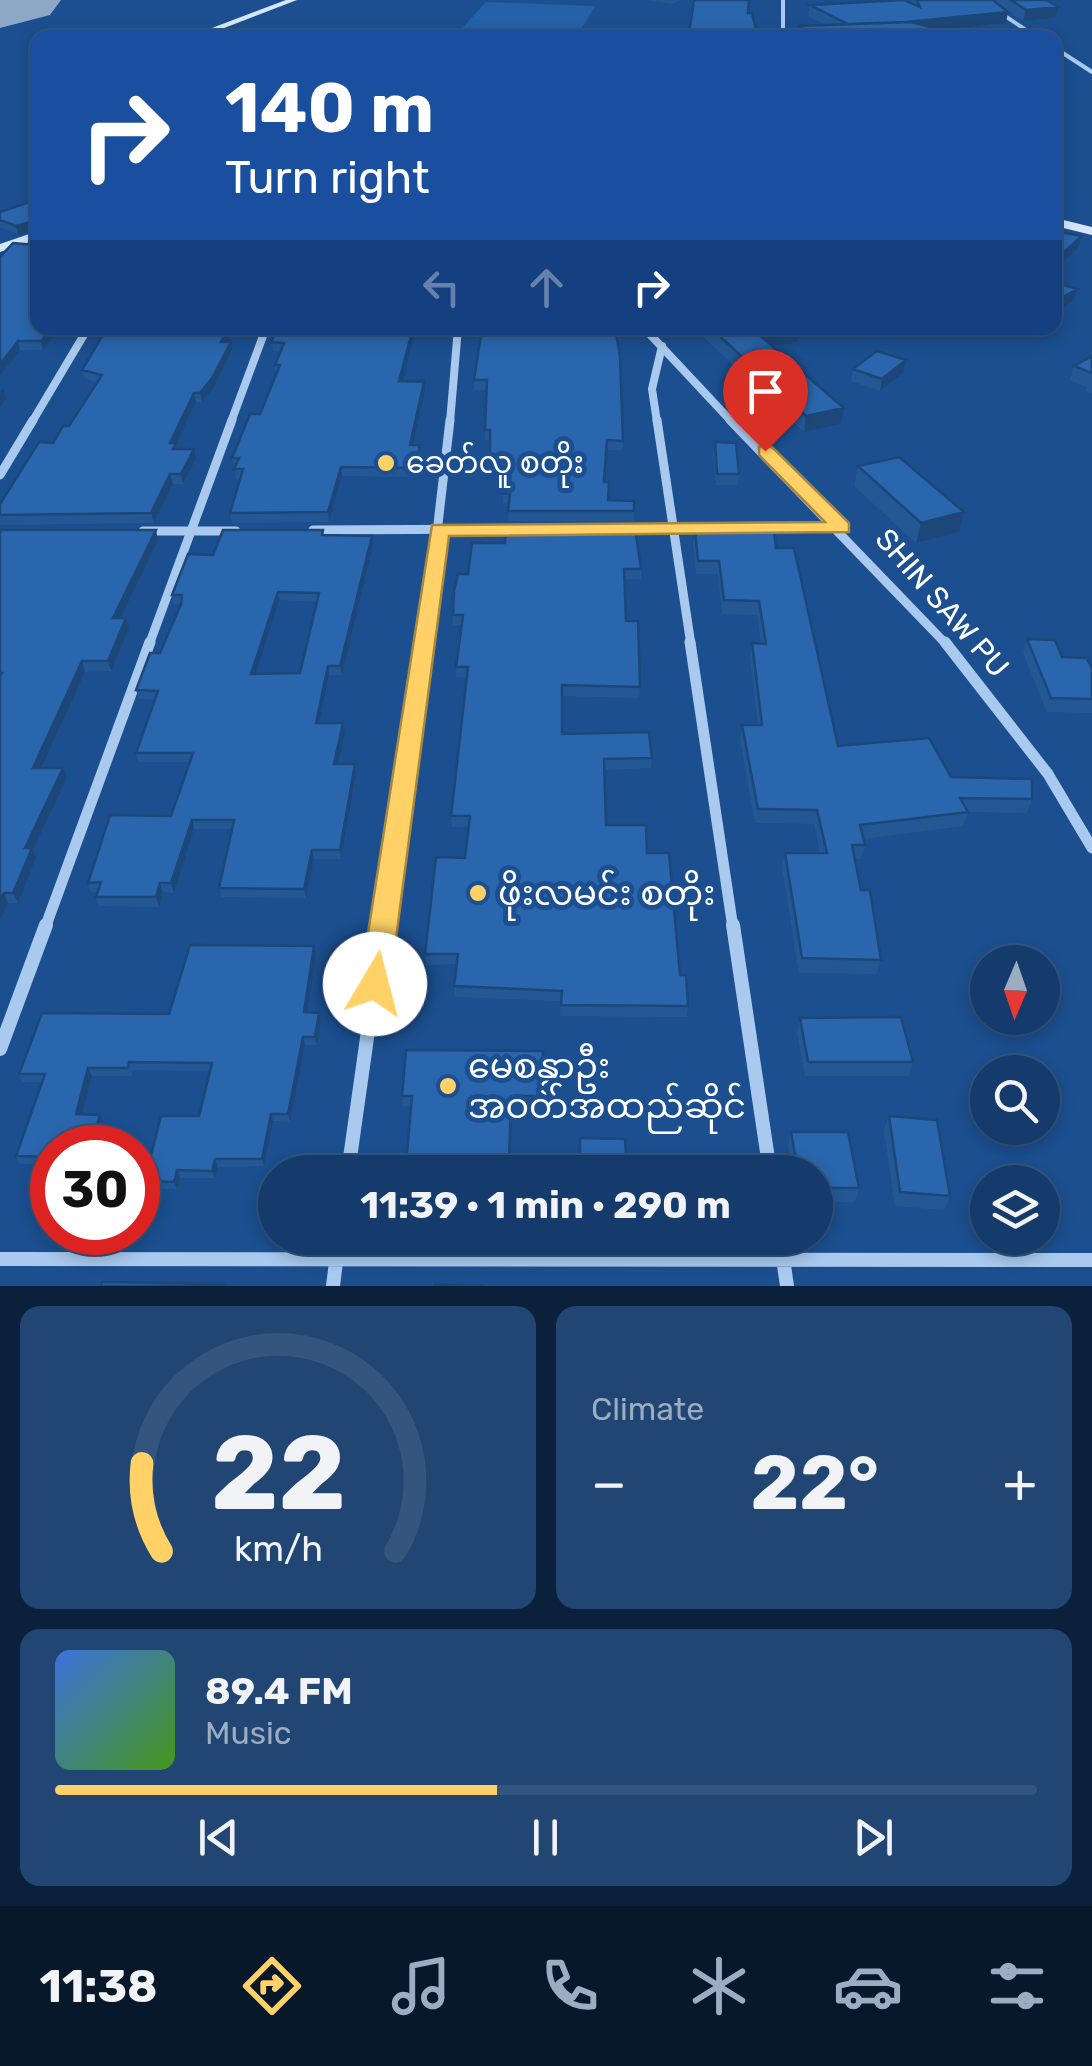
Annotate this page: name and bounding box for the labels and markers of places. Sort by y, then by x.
pin [723,349,808,452]
place label: ခေတ်လူ စတိုး [406,441,584,488]
marker: ခေတ်လူ စတိုး [375,452,397,474]
place label: ဖိုးလမင်း စတိုး [498,869,715,921]
marker: ဖိုးလမင်း စတိုး [467,882,489,904]
place label: မေစန္ဒာဦး အဝတ်အထည်ဆိုင် [468,1043,746,1134]
marker: မေစန္ဒာဦး အဝတ်အထည်ဆိုင် [437,1075,459,1097]

